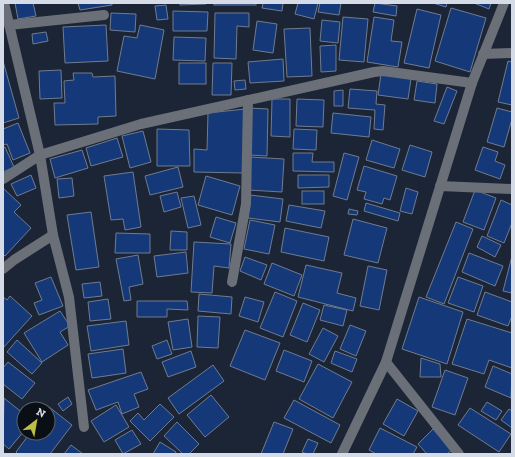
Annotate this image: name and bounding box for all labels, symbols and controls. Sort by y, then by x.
north arrow [16,401,56,441]
text: N [34,405,48,421]

